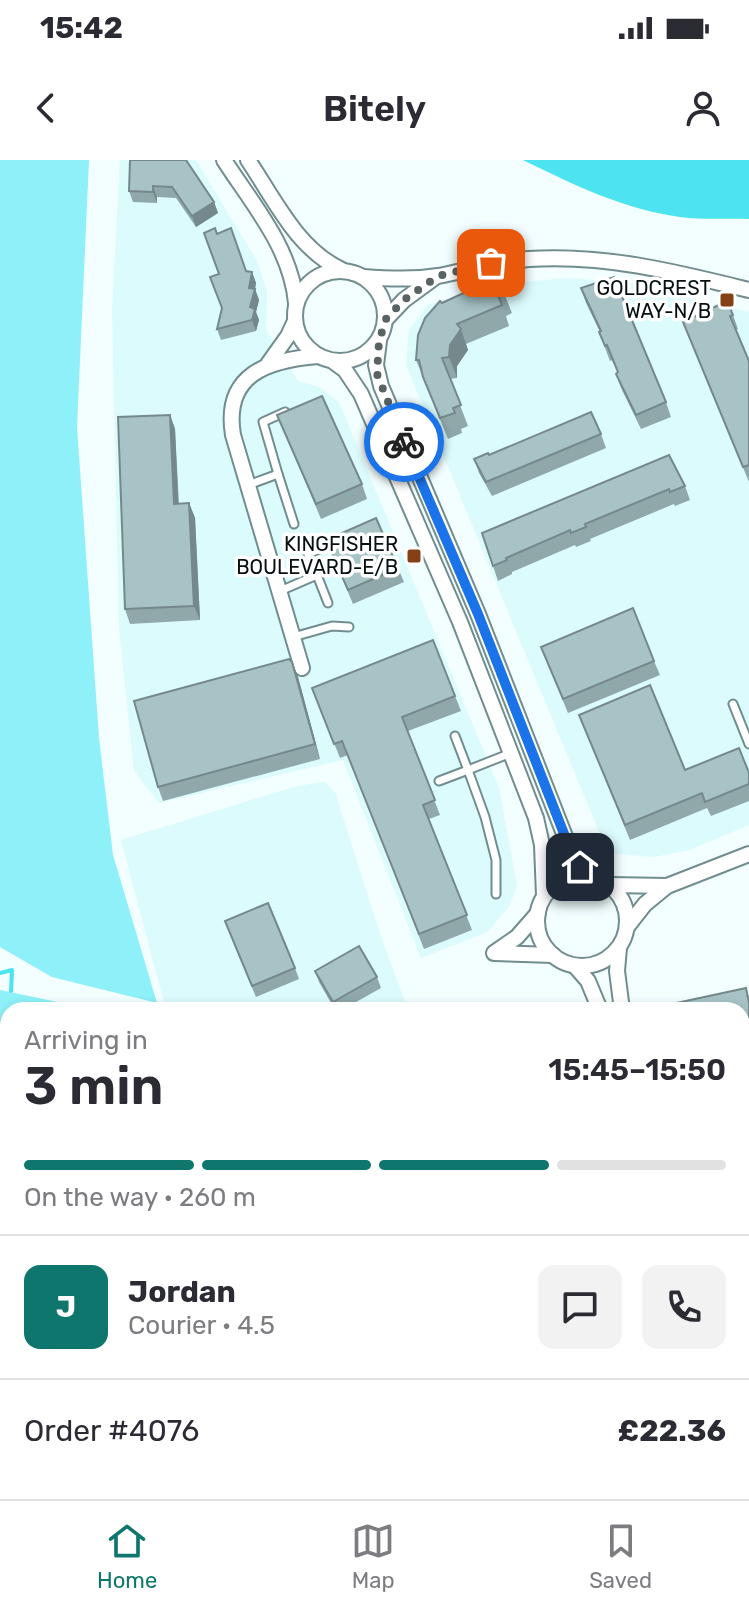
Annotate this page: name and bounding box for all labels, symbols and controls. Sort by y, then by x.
text: 15:42 [40,10,123,46]
icon: back [24,86,68,130]
icon: person [681,86,725,130]
text: Bitely [323,87,426,130]
pin [457,229,525,297]
icon: bag [469,241,513,285]
place label: GOLDCREST WAY-N/B [596,276,711,323]
marker: GOLDCREST WAY-N/B [718,291,736,309]
courier [364,402,444,482]
icon: bike [382,420,426,464]
place label: KINGFISHER BOULEVARD-E/B [236,532,398,579]
marker: KINGFISHER BOULEVARD-E/B [405,547,423,565]
pin [546,833,614,901]
icon: home [558,845,602,889]
text: Arriving in [24,1025,148,1056]
text: 15:45–15:50 [548,1052,726,1088]
text: 3 min [24,1055,163,1117]
text: On the way · 260 m [24,1182,256,1213]
button: chat [538,1265,622,1349]
button: phone [642,1265,726,1349]
text: Jordan [128,1274,236,1310]
text: J [56,1289,76,1325]
text: Courier · 4.5 [128,1310,275,1341]
text: Order #4076 [24,1413,199,1449]
text: £22.36 [618,1413,726,1449]
tab: Home [97,1519,157,1594]
tab: Map [351,1519,395,1594]
tab: Saved [589,1519,652,1594]

